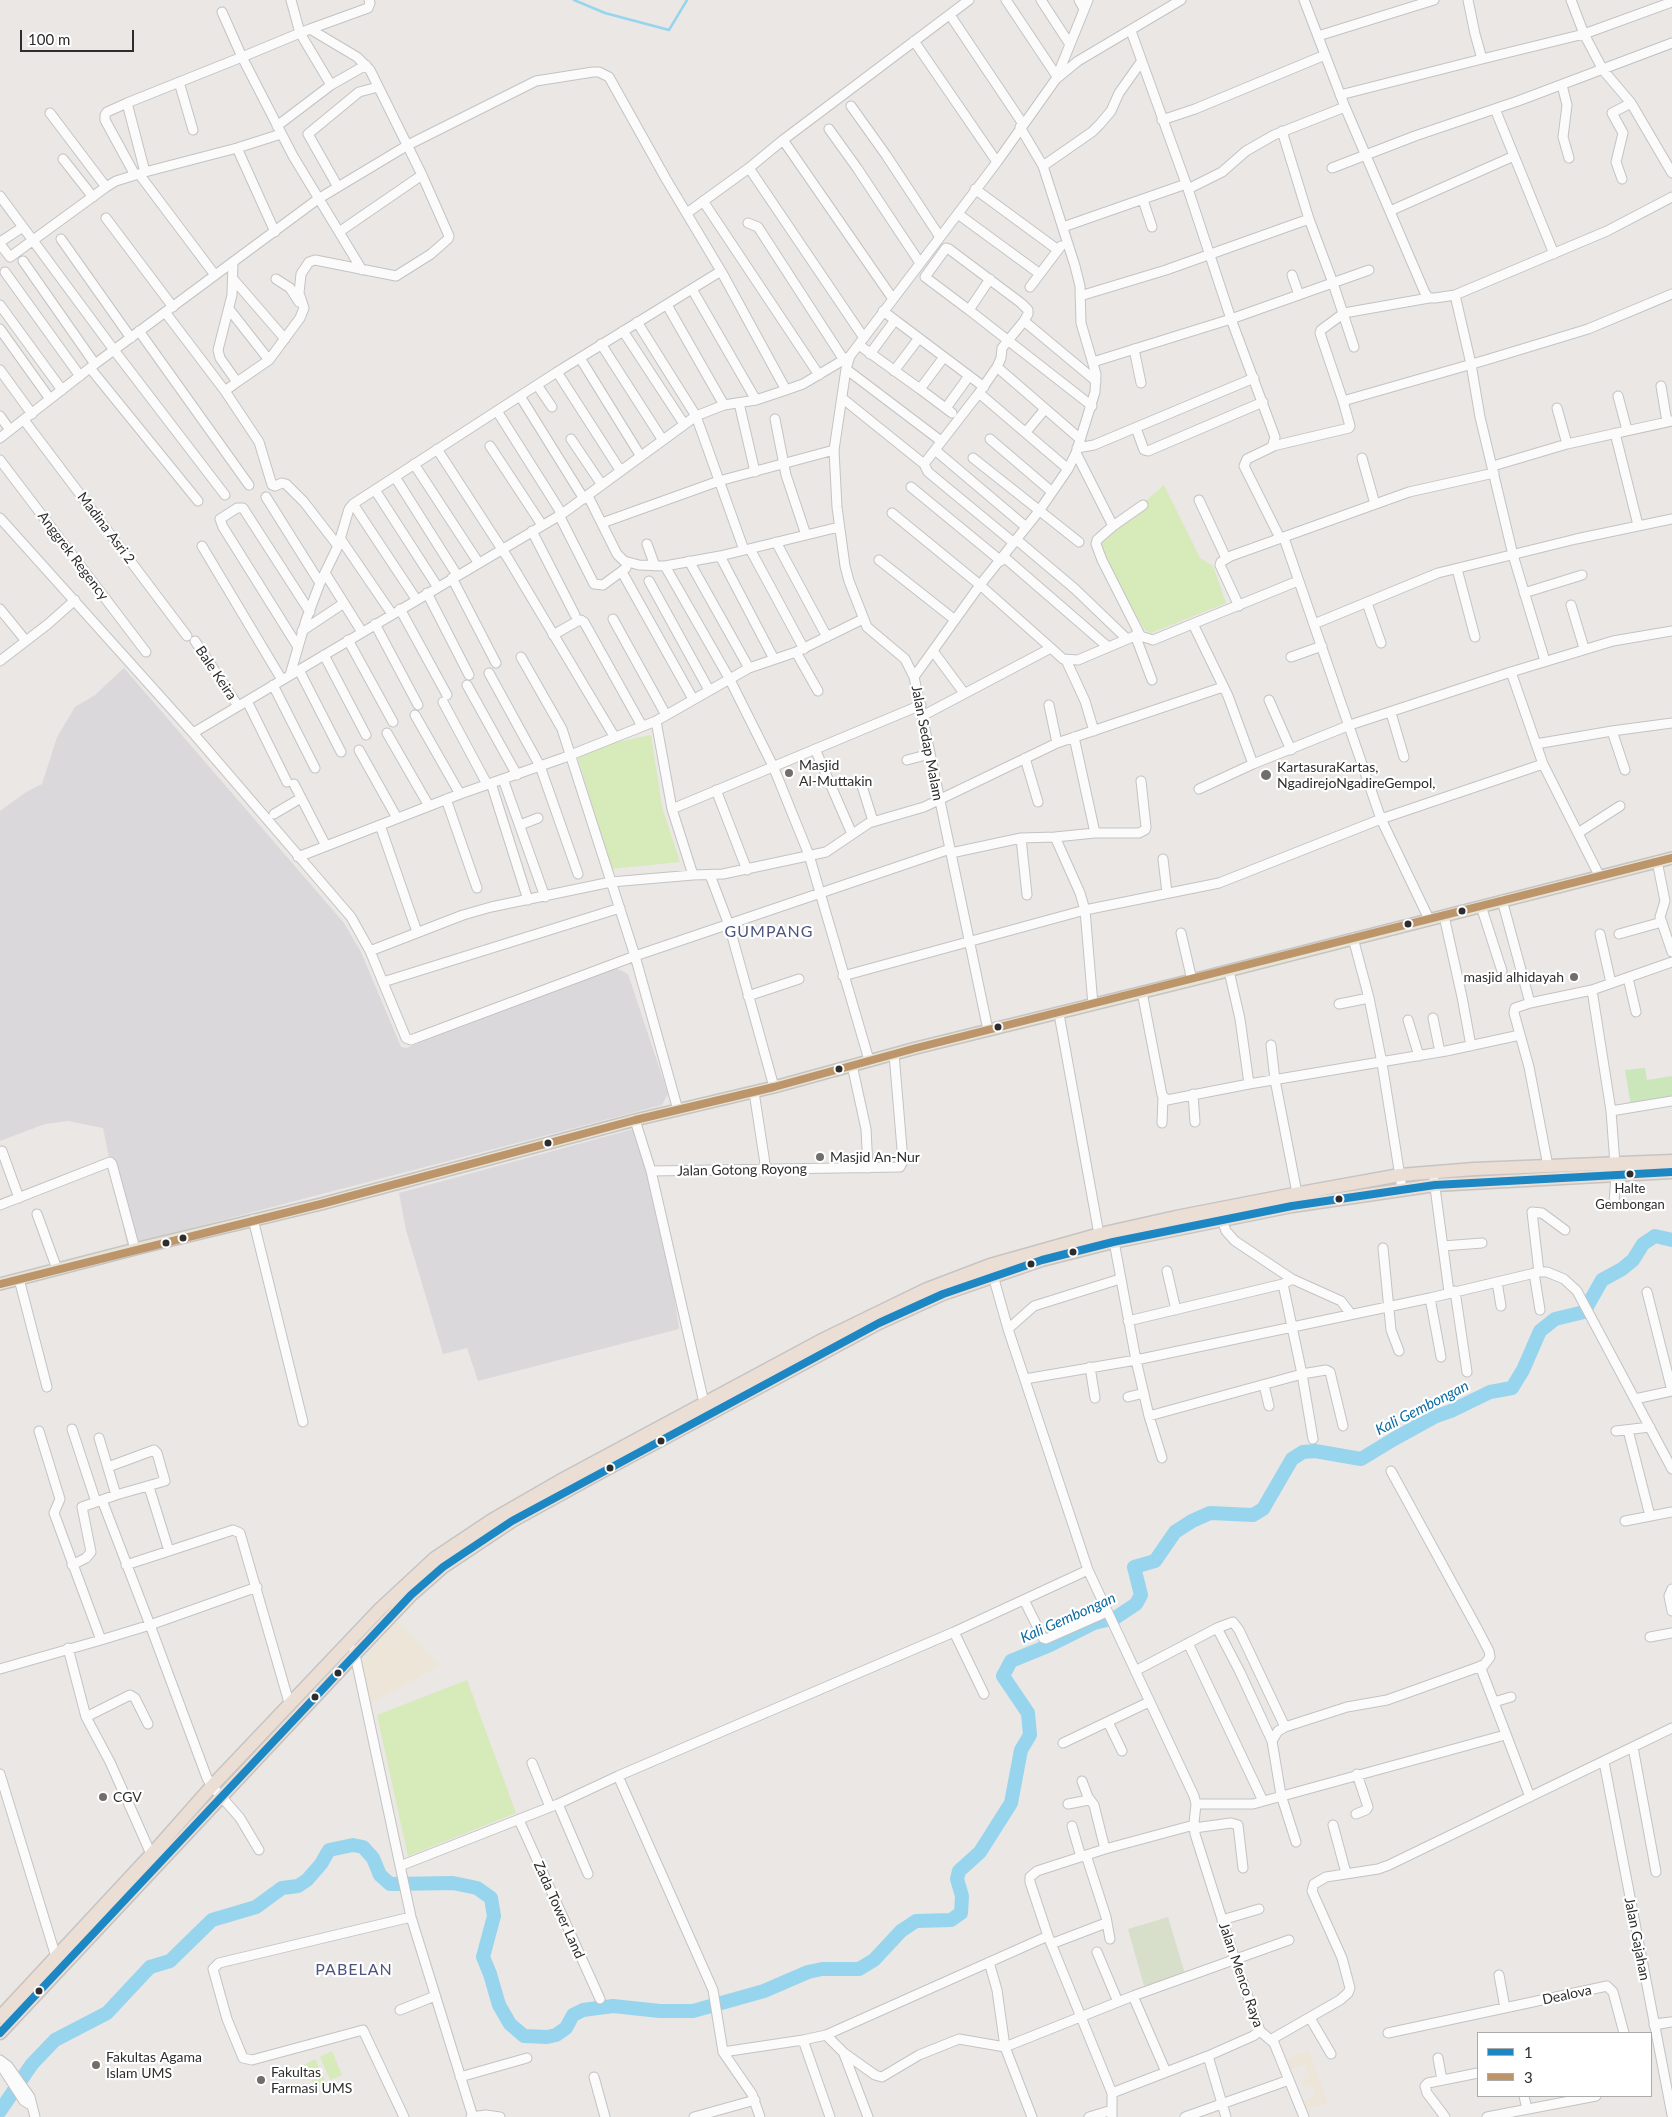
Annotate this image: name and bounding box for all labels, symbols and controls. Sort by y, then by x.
scale bar [22,20,136,52]
text: 100 m [28,30,70,48]
street label: Madina Asri 2 [74,489,138,567]
street label: Anggrek Regency [34,508,112,604]
street label: Bale Keira [192,643,240,703]
street label: Jalan Sedap Malam [908,684,946,802]
place label: Masjid Al-Muttakin [799,757,872,790]
place label: KartasuraKartas, NgadirejoNgadireGempol, [1277,759,1436,792]
marker: Masjid Al-Muttakin [783,767,795,779]
marker: KartasuraKartas, NgadirejoNgadireGempol, [1259,768,1273,782]
unlabelled marker [1457,906,1467,916]
unlabelled marker [1403,919,1413,929]
district label: GUMPANG [724,922,814,942]
place label: masjid alhidayah [1463,969,1564,985]
marker: masjid alhidayah [1568,971,1580,983]
unlabelled marker [993,1022,1003,1032]
unlabelled marker [834,1064,844,1074]
unlabelled marker [543,1138,553,1148]
place label: Masjid An-Nur [830,1149,920,1165]
marker: Masjid An-Nur [814,1151,826,1163]
street label: Jalan Gotong Royong [677,1160,807,1180]
marker: Halte Gembongan [1625,1169,1635,1179]
place label: Halte Gembongan [1595,1181,1665,1212]
unlabelled marker [1334,1194,1344,1204]
unlabelled marker [178,1233,188,1243]
unlabelled marker [161,1238,171,1248]
unlabelled marker [1068,1247,1078,1257]
unlabelled marker [1026,1259,1036,1269]
water label: Kali Gembongan [1372,1377,1472,1439]
unlabelled marker [656,1436,666,1446]
unlabelled marker [605,1463,615,1473]
water label: Kali Gembongan [1018,1589,1118,1647]
unlabelled marker [333,1668,343,1678]
unlabelled marker [310,1692,320,1702]
place label: CGV [113,1789,142,1805]
marker: CGV [97,1791,109,1803]
street label: Zada Tower Land [530,1859,588,1961]
street label: Jalan Gajahan [1621,1896,1653,1982]
street label: Jalan Menco Raya [1215,1920,1267,2030]
district label: PABELAN [314,1960,394,1980]
street label: Dealova [1541,1982,1593,2008]
unlabelled marker [34,1986,44,1996]
legend [1477,2032,1652,2097]
text: 1 [1524,2043,1533,2061]
place label: Fakultas Agama Islam UMS [106,2049,202,2082]
marker: Fakultas Agama Islam UMS [90,2059,102,2071]
place label: Fakultas Farmasi UMS [271,2064,352,2096]
text: 3 [1524,2068,1533,2086]
marker: Fakultas Farmasi UMS [255,2074,267,2086]

